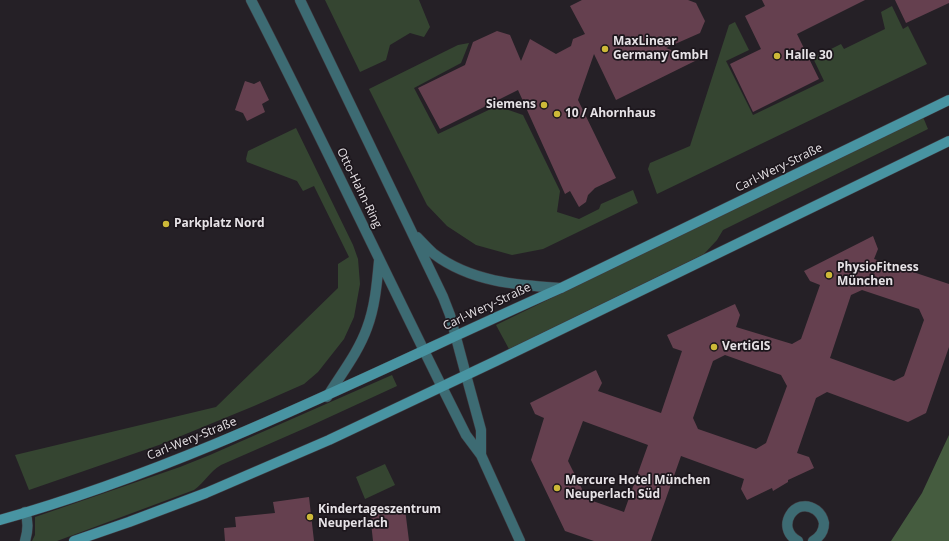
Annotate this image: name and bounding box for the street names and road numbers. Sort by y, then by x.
street label: Carl-Wery-Straße [733,141,825,195]
street label: Otto-Hahn-Ring [333,146,385,230]
street label: Carl-Wery-Straße [441,280,533,334]
street label: Carl-Wery-Straße [145,414,239,464]

